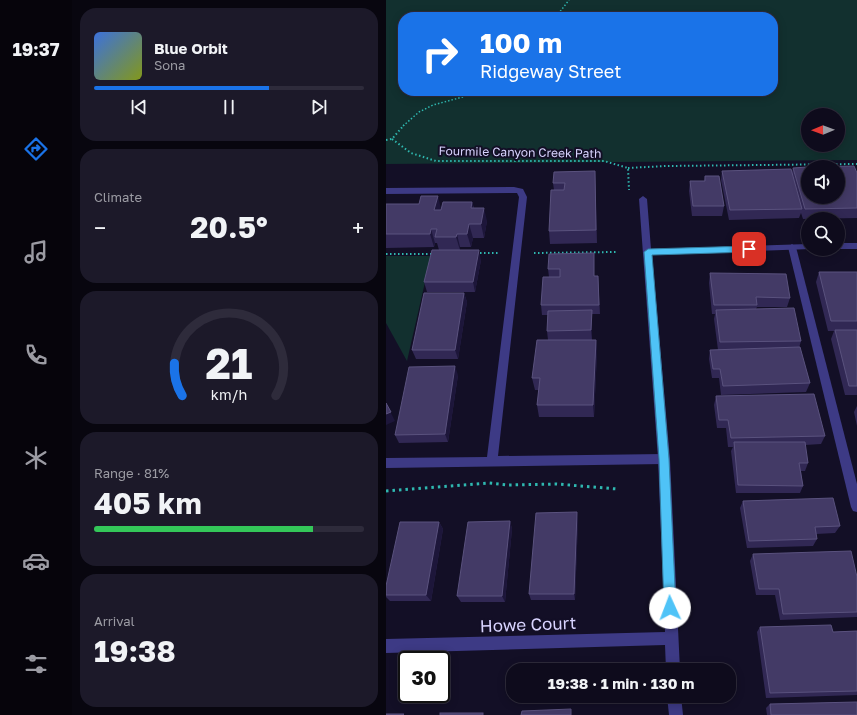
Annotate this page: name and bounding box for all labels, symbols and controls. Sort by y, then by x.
text: 100 m [480,26,562,59]
icon: right [414,28,466,80]
text: 19:37 [12,38,60,60]
text: Blue Orbit [154,39,228,57]
text: Sona [154,57,185,73]
text: Ridgeway Street [480,60,621,82]
icon: previous [128,96,150,118]
icon: pause [218,96,240,118]
icon: next [308,96,330,118]
north arrow [801,108,845,152]
map controls [801,108,845,256]
icon: directions [22,135,50,163]
street label: Fourmile Canyon Creek Path [438,143,602,161]
button: sound [801,160,845,204]
text: Climate [94,189,142,205]
text: 20.5° [190,209,268,245]
button: search [801,212,845,256]
text: − [94,214,106,241]
text: + [352,214,364,241]
pin [732,232,766,266]
icon: music [22,238,50,266]
icon: arrive [738,238,760,260]
text: 21 [206,337,252,387]
icon: phone [22,341,50,369]
text: km/h [211,385,247,402]
icon: climate [22,444,50,472]
text: Range · 81% [94,465,169,481]
text: 405 km [94,485,202,521]
icon: car [22,547,50,575]
position arrow [649,587,691,629]
street label: Howe Court [479,612,577,636]
text: Arrival [94,613,135,629]
text: 19:38 [94,633,176,669]
icon: filters [22,650,50,678]
speed limit sign: 30 [398,651,450,703]
text: 19:38 · 1 min · 130 m [548,674,694,692]

